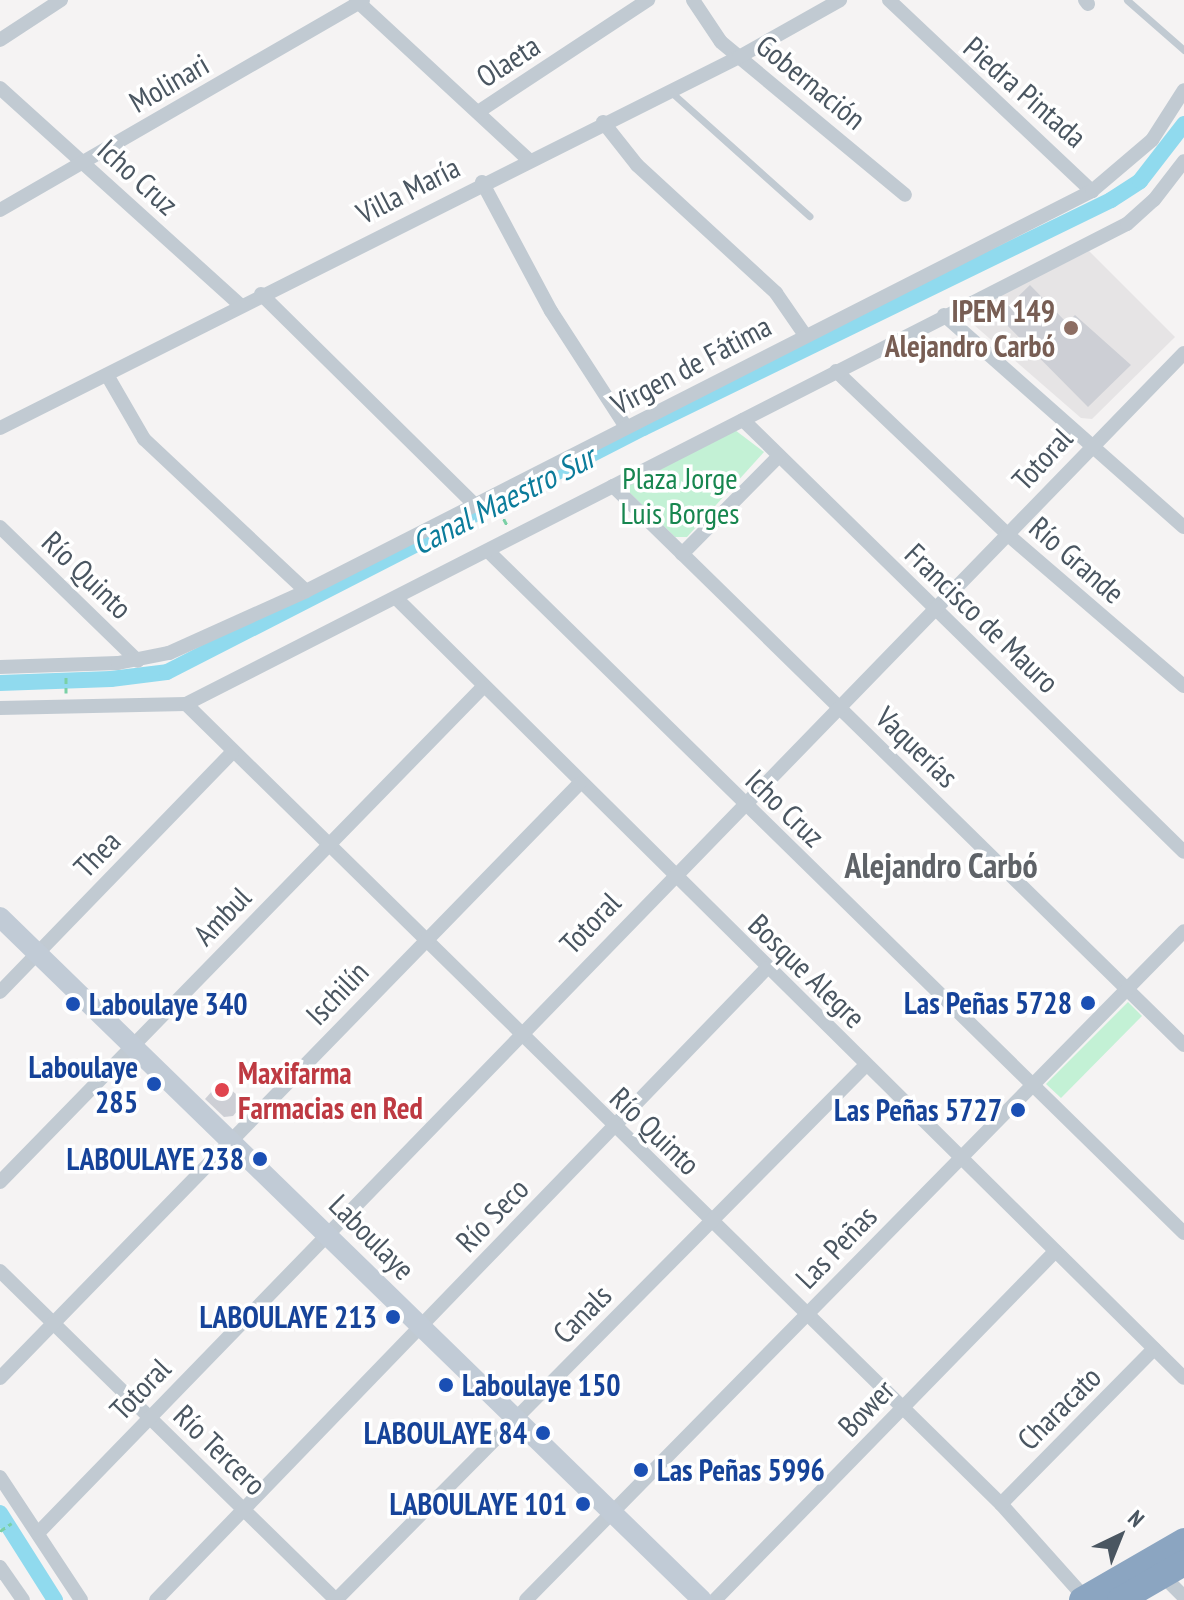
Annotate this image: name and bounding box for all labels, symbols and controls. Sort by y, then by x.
street label: Olaeta [470,27,546,95]
street label: Gobernación [749,27,873,137]
street label: Piedra Pintada [956,29,1094,155]
street label: Molinari [123,46,215,120]
street label: Icho Cruz [90,132,186,222]
street label: Villa María [351,149,465,231]
place label: IPEM 149 Alejandro Carbó [884,293,1055,364]
street label: Virgen de Fátima [605,308,777,422]
marker: IPEM 149 Alejandro Carbó [1062,319,1080,337]
street label: Totoral [1004,421,1080,497]
water label: Canal Maestro Sur [405,438,601,562]
park label: Plaza Jorge Luis Borges [621,460,739,530]
street label: Río Grande [1022,509,1132,611]
street label: Río Quinto [35,524,139,626]
street label: Francisco de Mauro [898,536,1066,700]
street label: Vaquerías [869,699,965,795]
street label: Icho Cruz [738,762,832,854]
street label: Thea [66,823,128,885]
district label: Alejandro Carbó [844,846,1038,886]
street label: Ambul [186,879,258,953]
street label: Totoral [552,885,628,961]
street label: Bosque Alegre [741,906,873,1036]
street label: Ischilín [298,954,376,1032]
place label: Las Peñas 5728 [904,985,1072,1021]
place label: Laboulaye 340 [89,986,248,1022]
marker: Las Peñas 5728 [1079,994,1097,1012]
marker: Laboulaye 340 [64,995,82,1013]
place label: Laboulaye 285 [29,1049,138,1120]
place label: Maxifarma Farmacias en Red [238,1055,423,1126]
marker: Laboulaye 285 [145,1075,163,1093]
street label: Río Quinto [603,1080,707,1182]
marker: Maxifarma Farmacias en Red [213,1081,231,1099]
place label: Las Peñas 5727 [834,1092,1002,1128]
marker: Las Peñas 5727 [1009,1101,1027,1119]
place label: LABOULAYE 238 [66,1141,244,1177]
marker: LABOULAYE 238 [251,1150,269,1168]
street label: Río Seco [448,1171,536,1259]
street label: Laboulaye [322,1187,422,1287]
street label: Las Peñas [788,1198,884,1296]
street label: Canals [545,1277,619,1351]
place label: LABOULAYE 213 [199,1299,377,1335]
marker: LABOULAYE 213 [384,1308,402,1326]
street label: Totoral [102,1351,178,1427]
street label: Characato [1010,1359,1108,1457]
place label: Laboulaye 150 [462,1367,621,1403]
street label: Bower [831,1372,901,1444]
marker: Laboulaye 150 [437,1376,455,1394]
street label: Río Tercero [166,1397,274,1503]
place label: LABOULAYE 84 [364,1415,527,1451]
marker: LABOULAYE 84 [534,1424,552,1442]
place label: Las Peñas 5996 [657,1452,825,1488]
marker: Las Peñas 5996 [632,1461,650,1479]
place label: LABOULAYE 101 [389,1486,567,1522]
marker: LABOULAYE 101 [574,1495,592,1513]
north arrow [1080,1496,1160,1576]
text: N [1122,1504,1150,1533]

